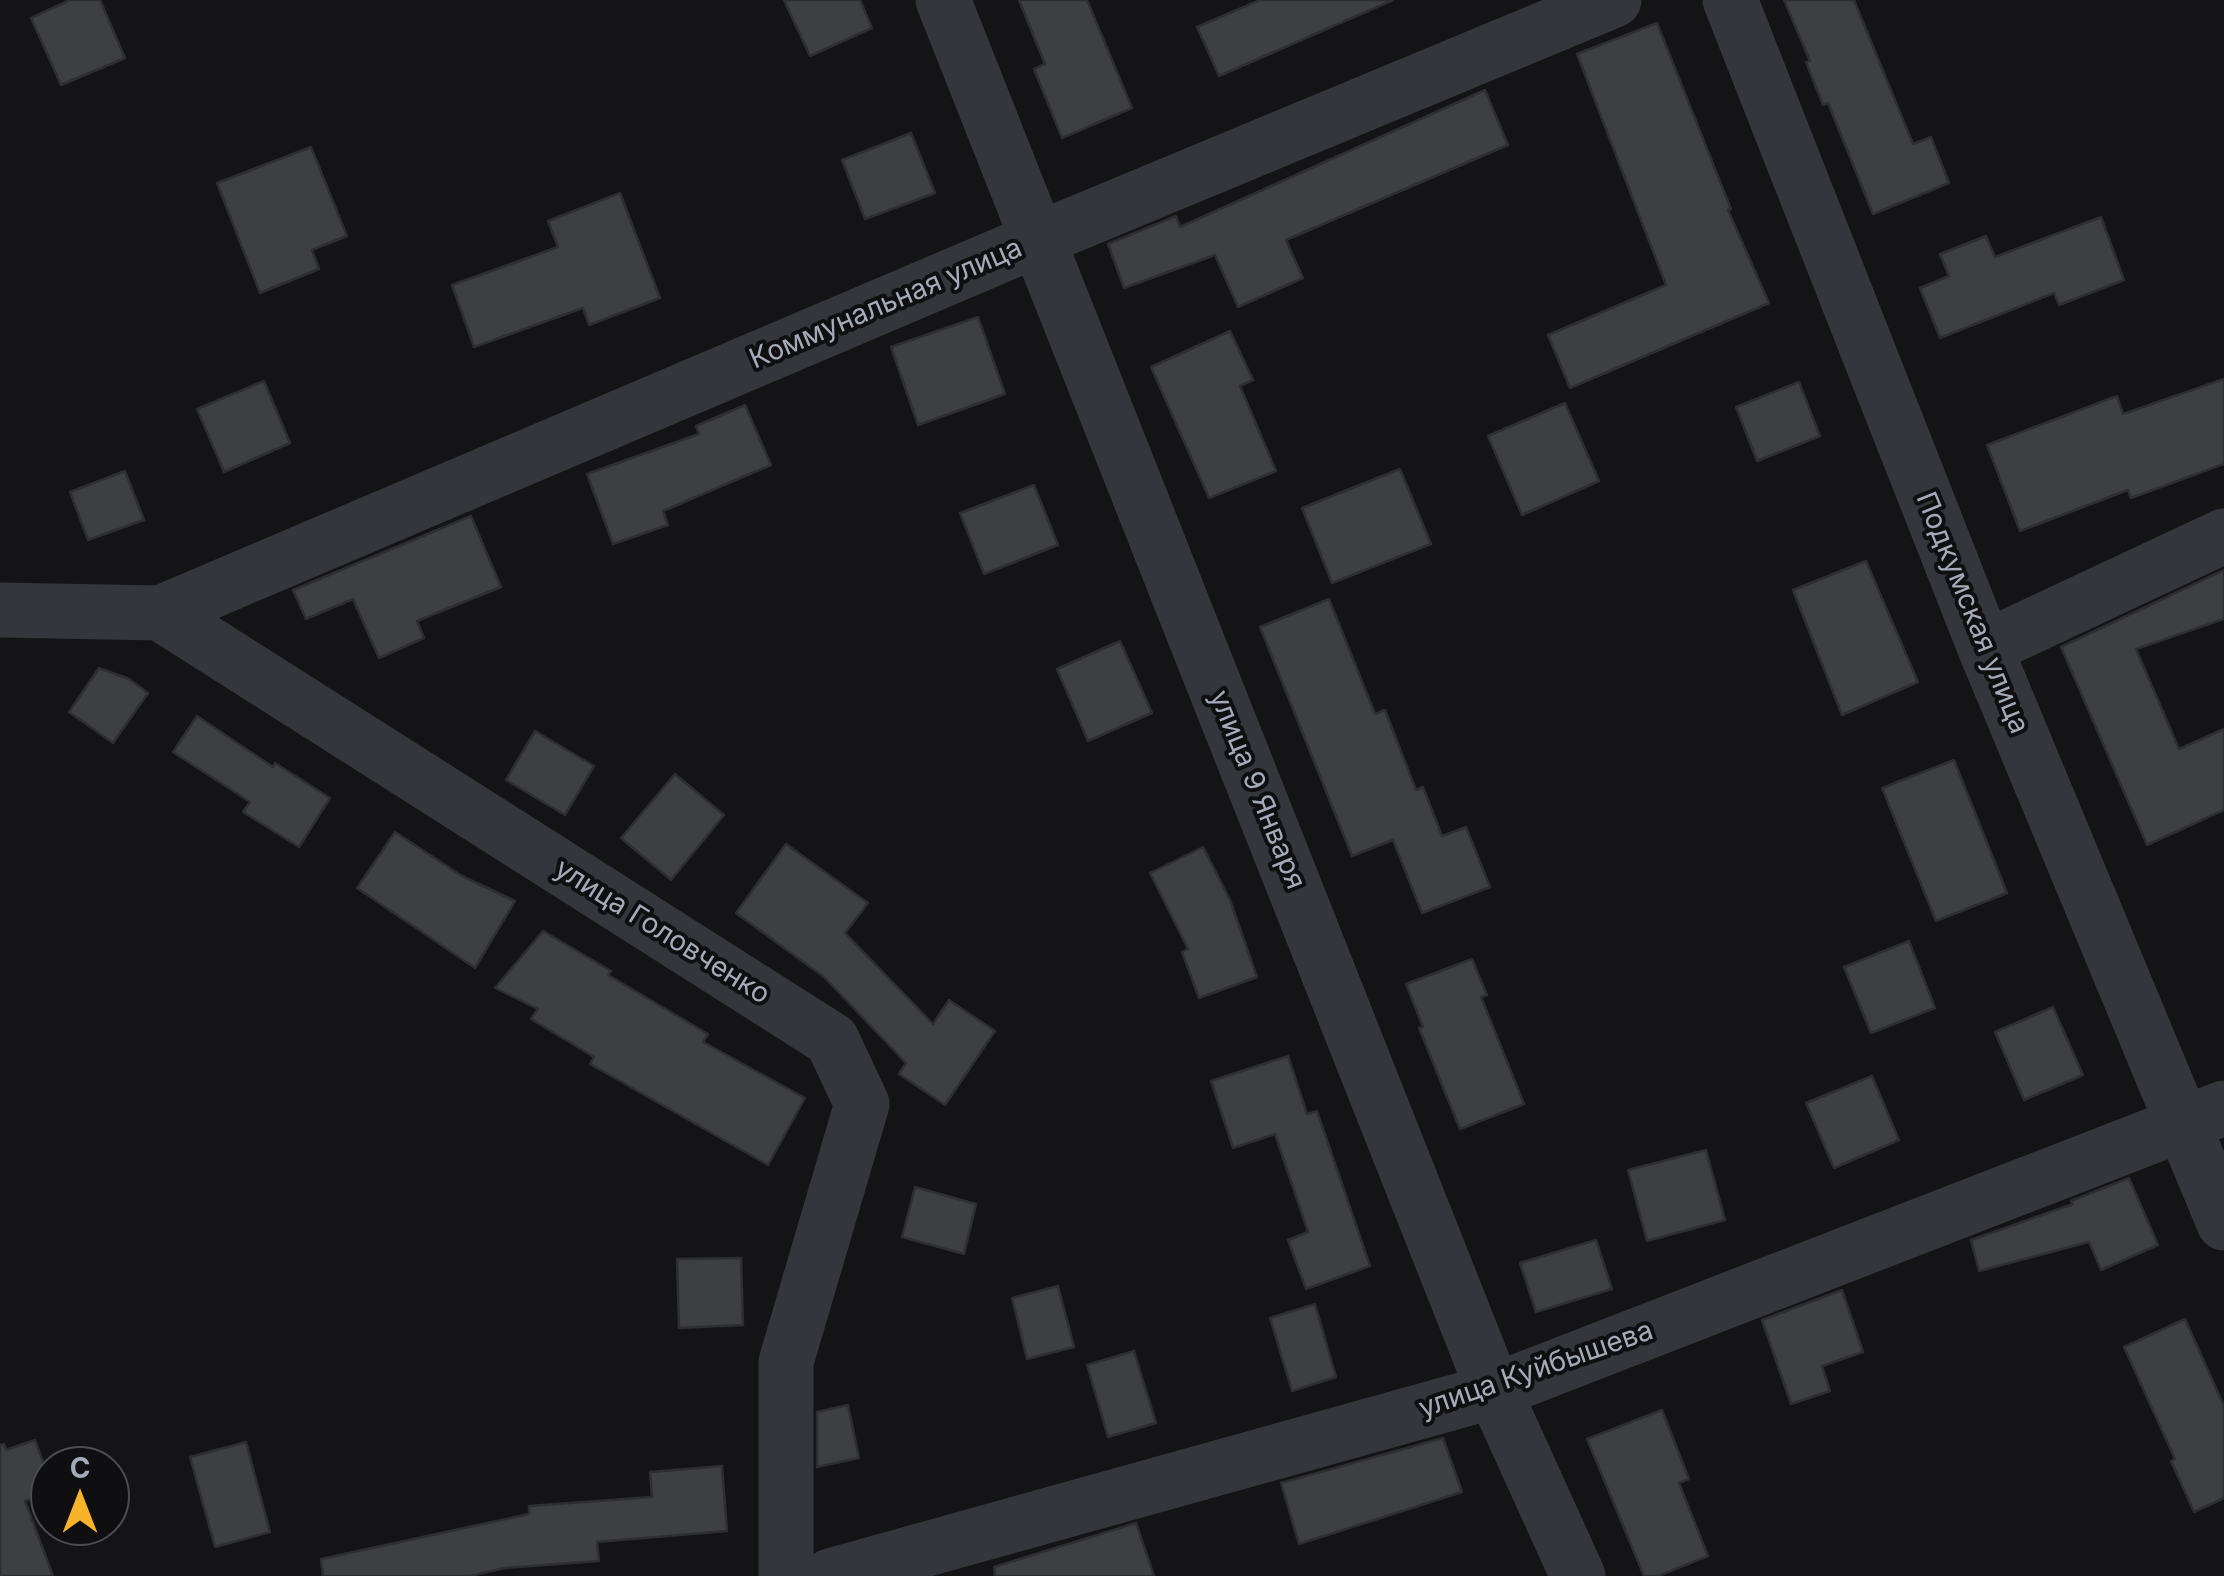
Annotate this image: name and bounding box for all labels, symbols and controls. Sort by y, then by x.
street label: Коммунальная улица [745,231,1027,377]
street label: Подкумская улица [1908,487,2036,739]
street label: улица 9 Января [1202,686,1312,894]
street label: улица Головченко [548,852,776,1012]
street label: улица Куйбышева [1414,1314,1658,1426]
north arrow [30,1446,130,1546]
text: С [70,1451,90,1485]

